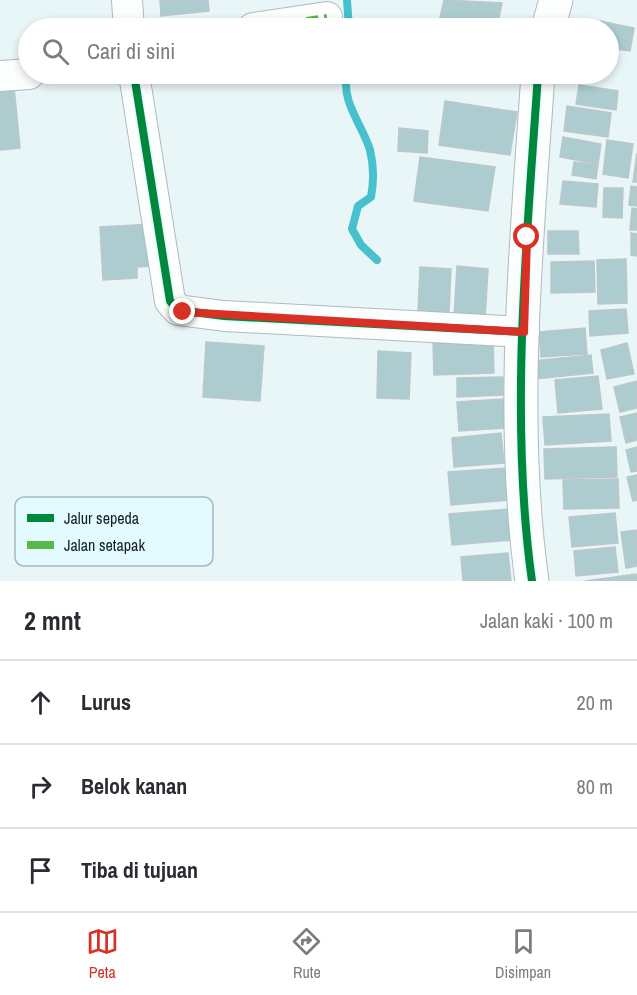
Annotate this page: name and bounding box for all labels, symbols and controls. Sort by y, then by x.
search box [18,18,619,84]
icon: search [39,35,72,68]
text: Cari di sini [87,36,175,66]
route start [513,223,539,249]
route end [169,298,195,324]
legend [15,497,213,566]
text: Jalur sepeda [64,507,140,529]
text: Jalan setapak [64,534,145,556]
text: 2 mnt [24,603,81,638]
text: Jalan kaki · 100 m [480,607,613,634]
icon: ahead [24,686,57,719]
text: Lurus [81,687,131,717]
text: 20 m [577,689,613,716]
icon: right [24,770,57,803]
text: Belok kanan [81,771,187,801]
text: 80 m [577,773,613,800]
icon: arrive [24,854,57,887]
text: Tiba di tujuan [81,855,198,885]
tab: Peta [86,925,119,983]
tab: Rute [290,925,323,983]
tab: Disimpan [495,925,551,983]

